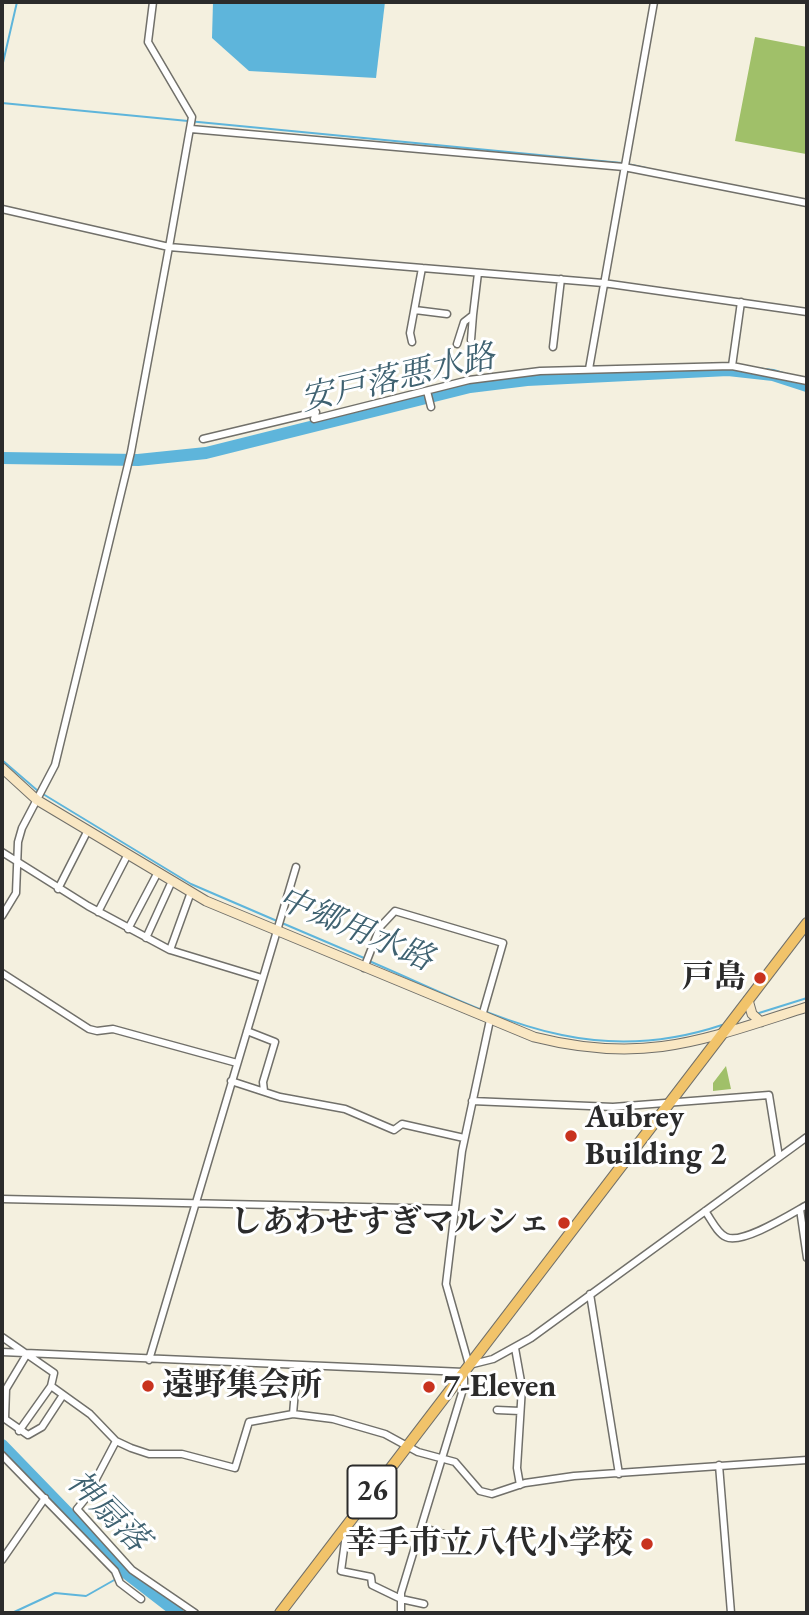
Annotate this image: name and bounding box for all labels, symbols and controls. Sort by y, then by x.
water label: 安戸落悪水路 [297,337,499,421]
water label: 中郷用水路 [271,880,439,980]
place label: 戸島 [682,959,746,997]
marker: 戸島 [752,970,768,986]
place label: Aubrey Building 2 [585,1099,726,1174]
marker: Aubrey Building 2 [563,1128,579,1144]
place label: しあわせすぎマルシェ [230,1204,550,1242]
marker: しあわせすぎマルシェ [556,1215,572,1231]
place label: 遠野集会所 [162,1367,322,1405]
place label: 7-Eleven [443,1368,556,1406]
marker: 遠野集会所 [140,1378,156,1394]
marker: 7-Eleven [421,1379,437,1395]
water label: 神扇落 [58,1463,156,1561]
road number: 26 [348,1466,396,1518]
place label: 幸手市立八代小学校 [345,1525,633,1563]
marker: 幸手市立八代小学校 [639,1536,655,1552]

